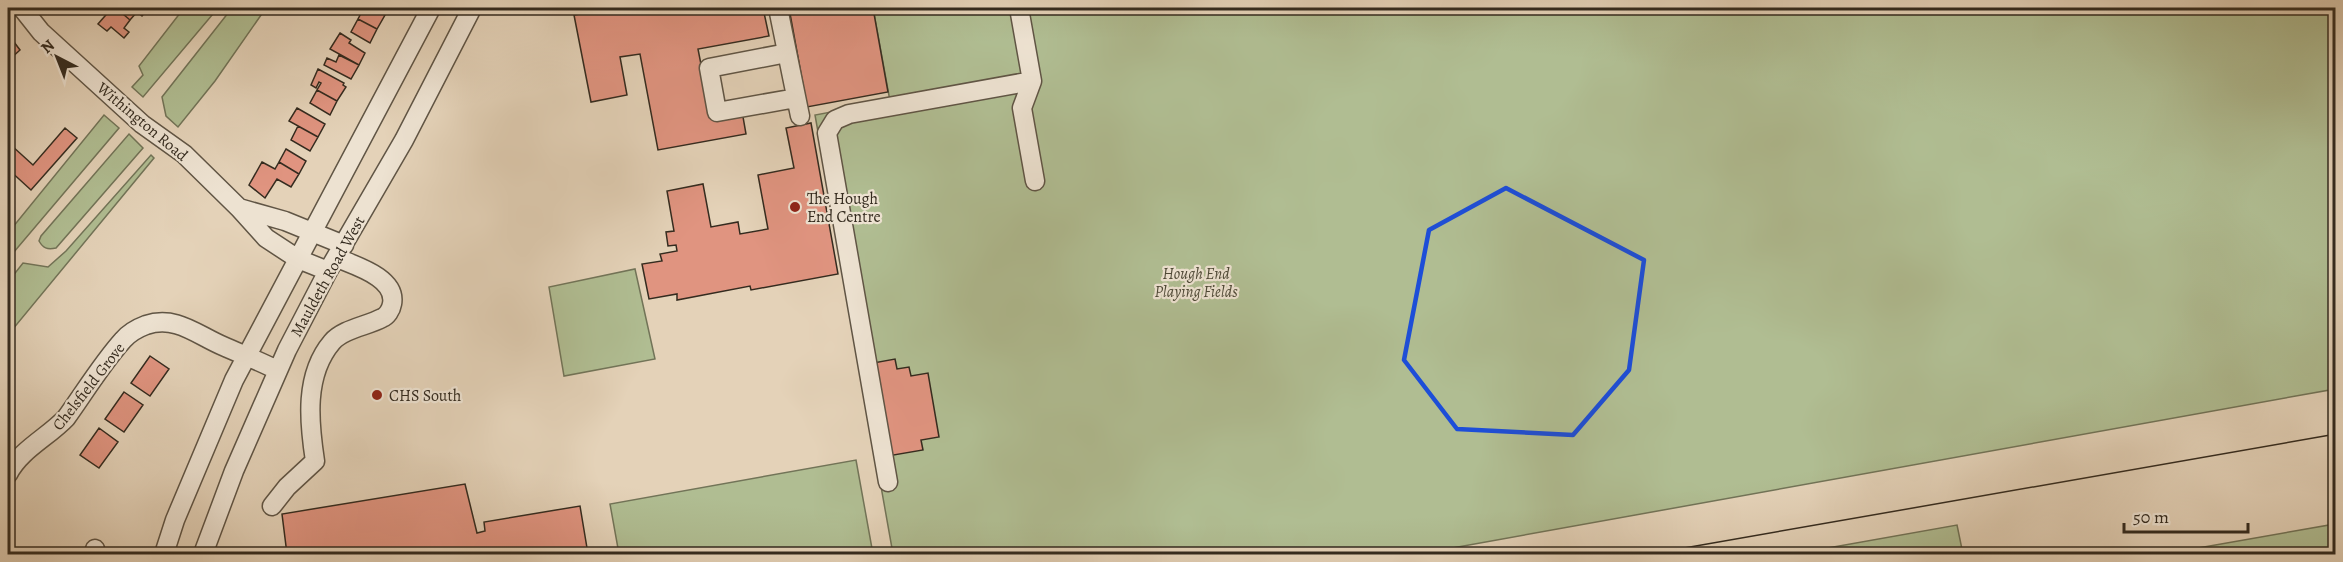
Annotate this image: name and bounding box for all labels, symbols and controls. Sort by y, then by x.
north arrow [27,27,87,87]
text: N [36,34,60,59]
street label: Withington Road [91,77,193,167]
place label: The Hough End Centre [807,188,881,228]
marker: The Hough End Centre [788,200,802,214]
street label: Mauldeth Road West [285,212,370,341]
park label: Hough End Playing Fields [1154,263,1238,303]
street label: Chelsfield Grove [47,338,130,435]
place label: CHS South [389,385,462,407]
marker: CHS South [370,388,384,402]
scale bar [2124,496,2248,534]
text: 50 m [2133,505,2169,529]

